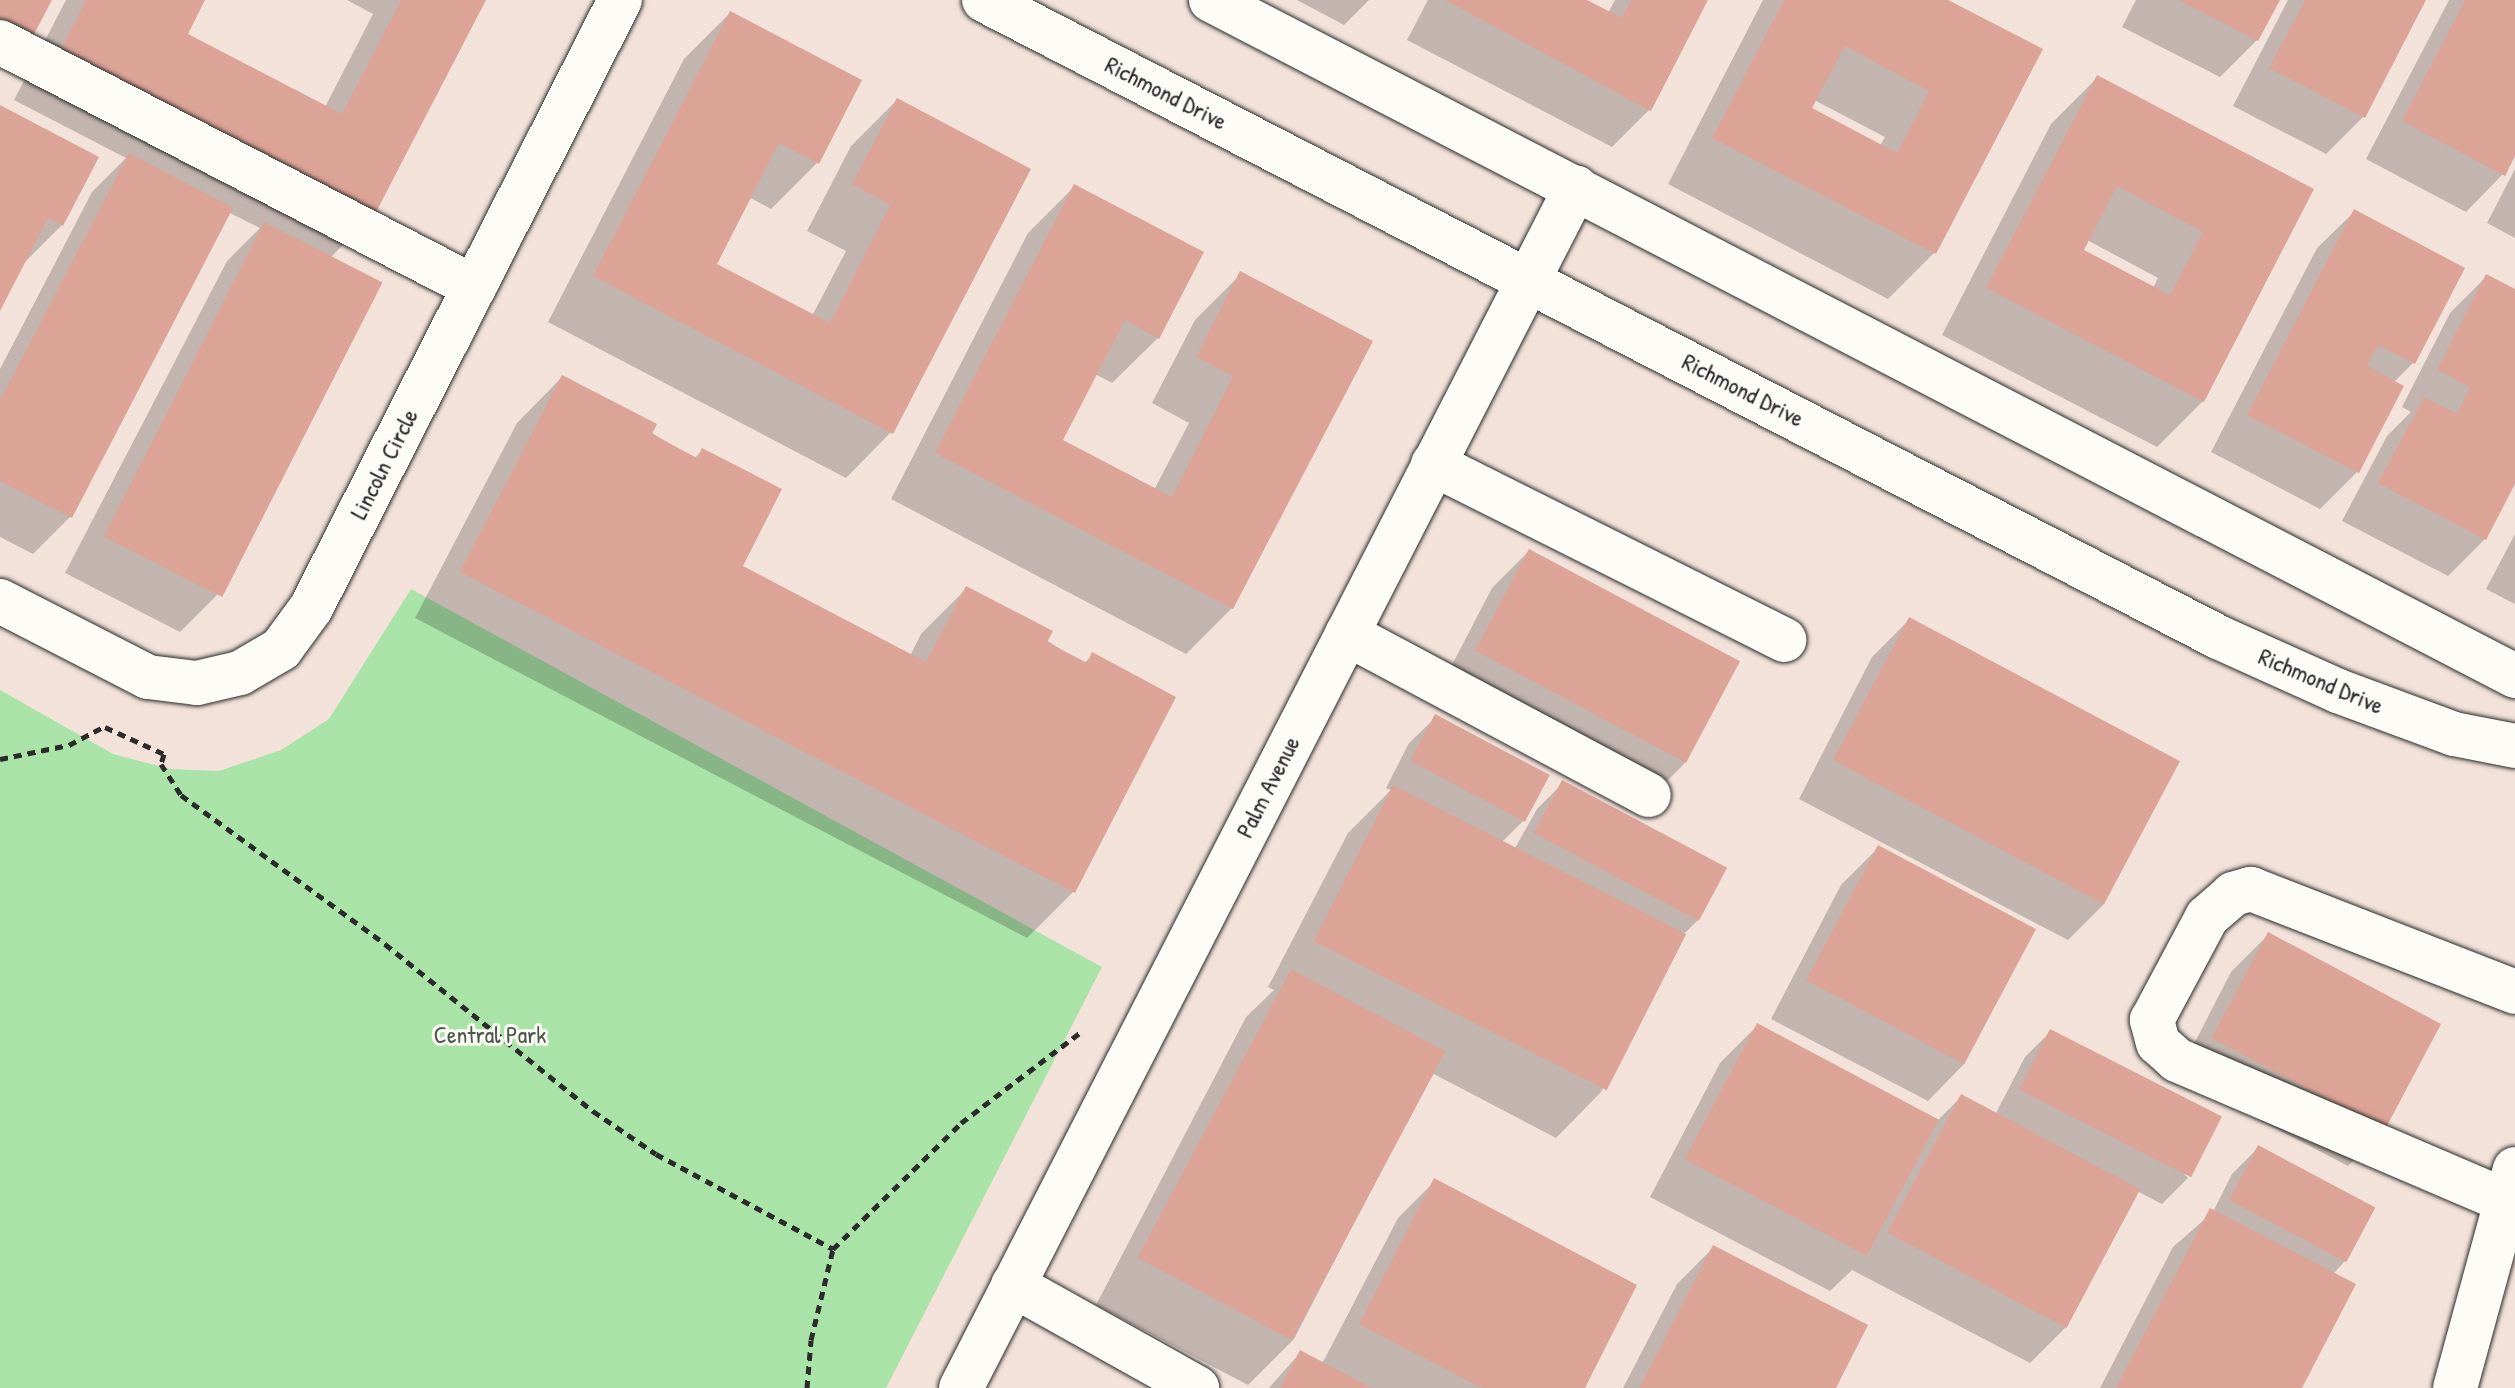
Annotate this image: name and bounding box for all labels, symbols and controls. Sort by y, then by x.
street label: Richmond Drive [1100,50,1232,136]
street label: Richmond Drive [1677,347,1809,433]
street label: Lincoln Circle [344,404,424,524]
street label: Richmond Drive [2254,642,2388,720]
street label: Palm Avenue [1230,731,1306,843]
park label: Central Park [434,1021,546,1049]

